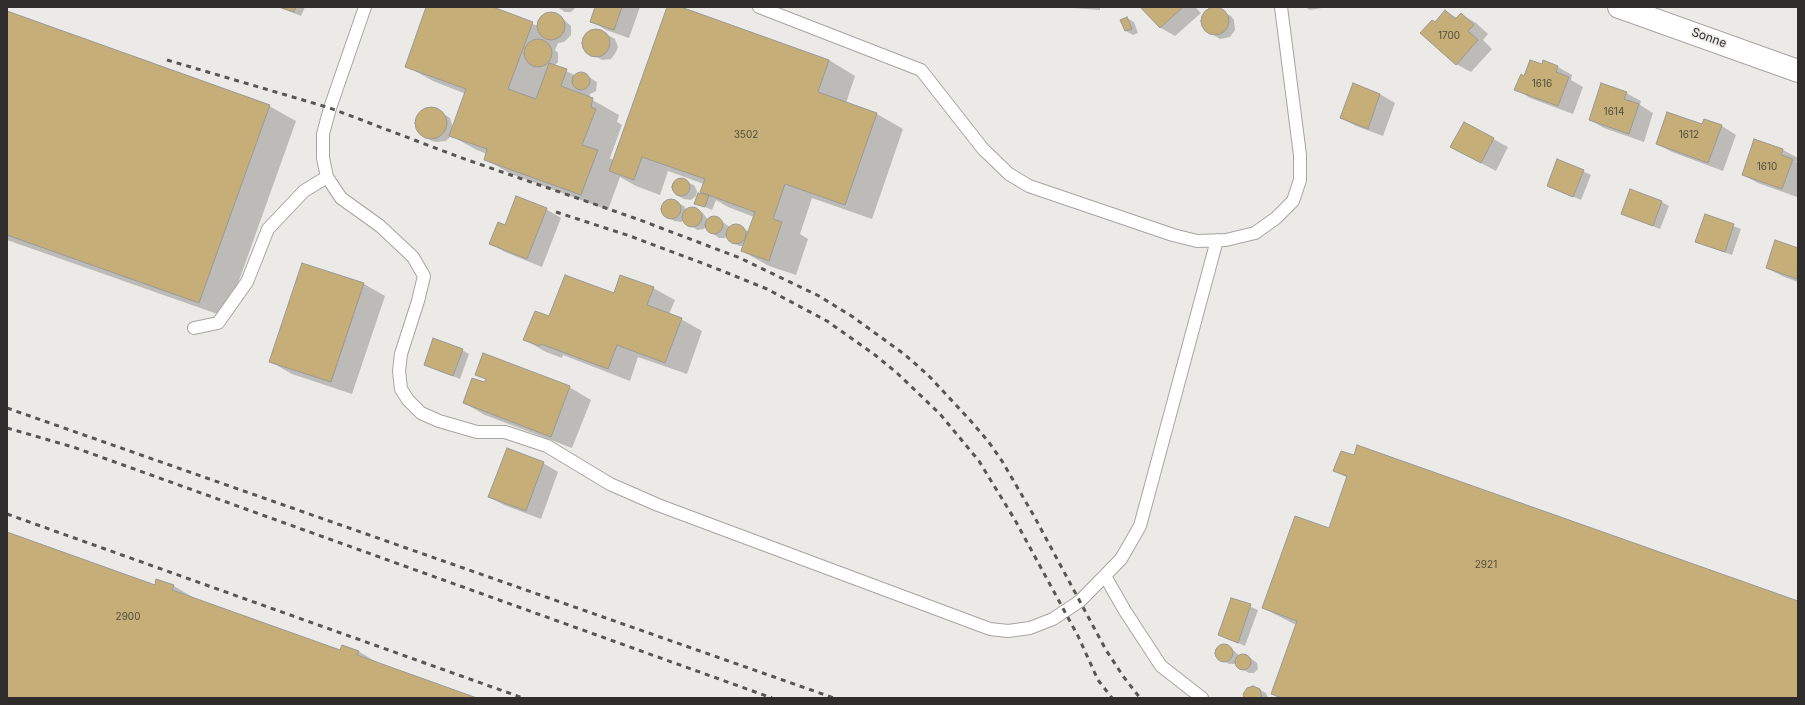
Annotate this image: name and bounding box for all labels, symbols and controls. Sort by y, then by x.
street label: Sonne [1690,25,1728,51]
house number: 1700 [1438,30,1460,42]
house number: 1616 [1532,78,1552,90]
house number: 1614 [1604,106,1624,118]
house number: 3502 [734,129,758,141]
house number: 1612 [1679,129,1699,141]
house number: 1610 [1757,161,1777,173]
house number: 2921 [1475,559,1497,571]
house number: 2900 [116,611,140,623]

